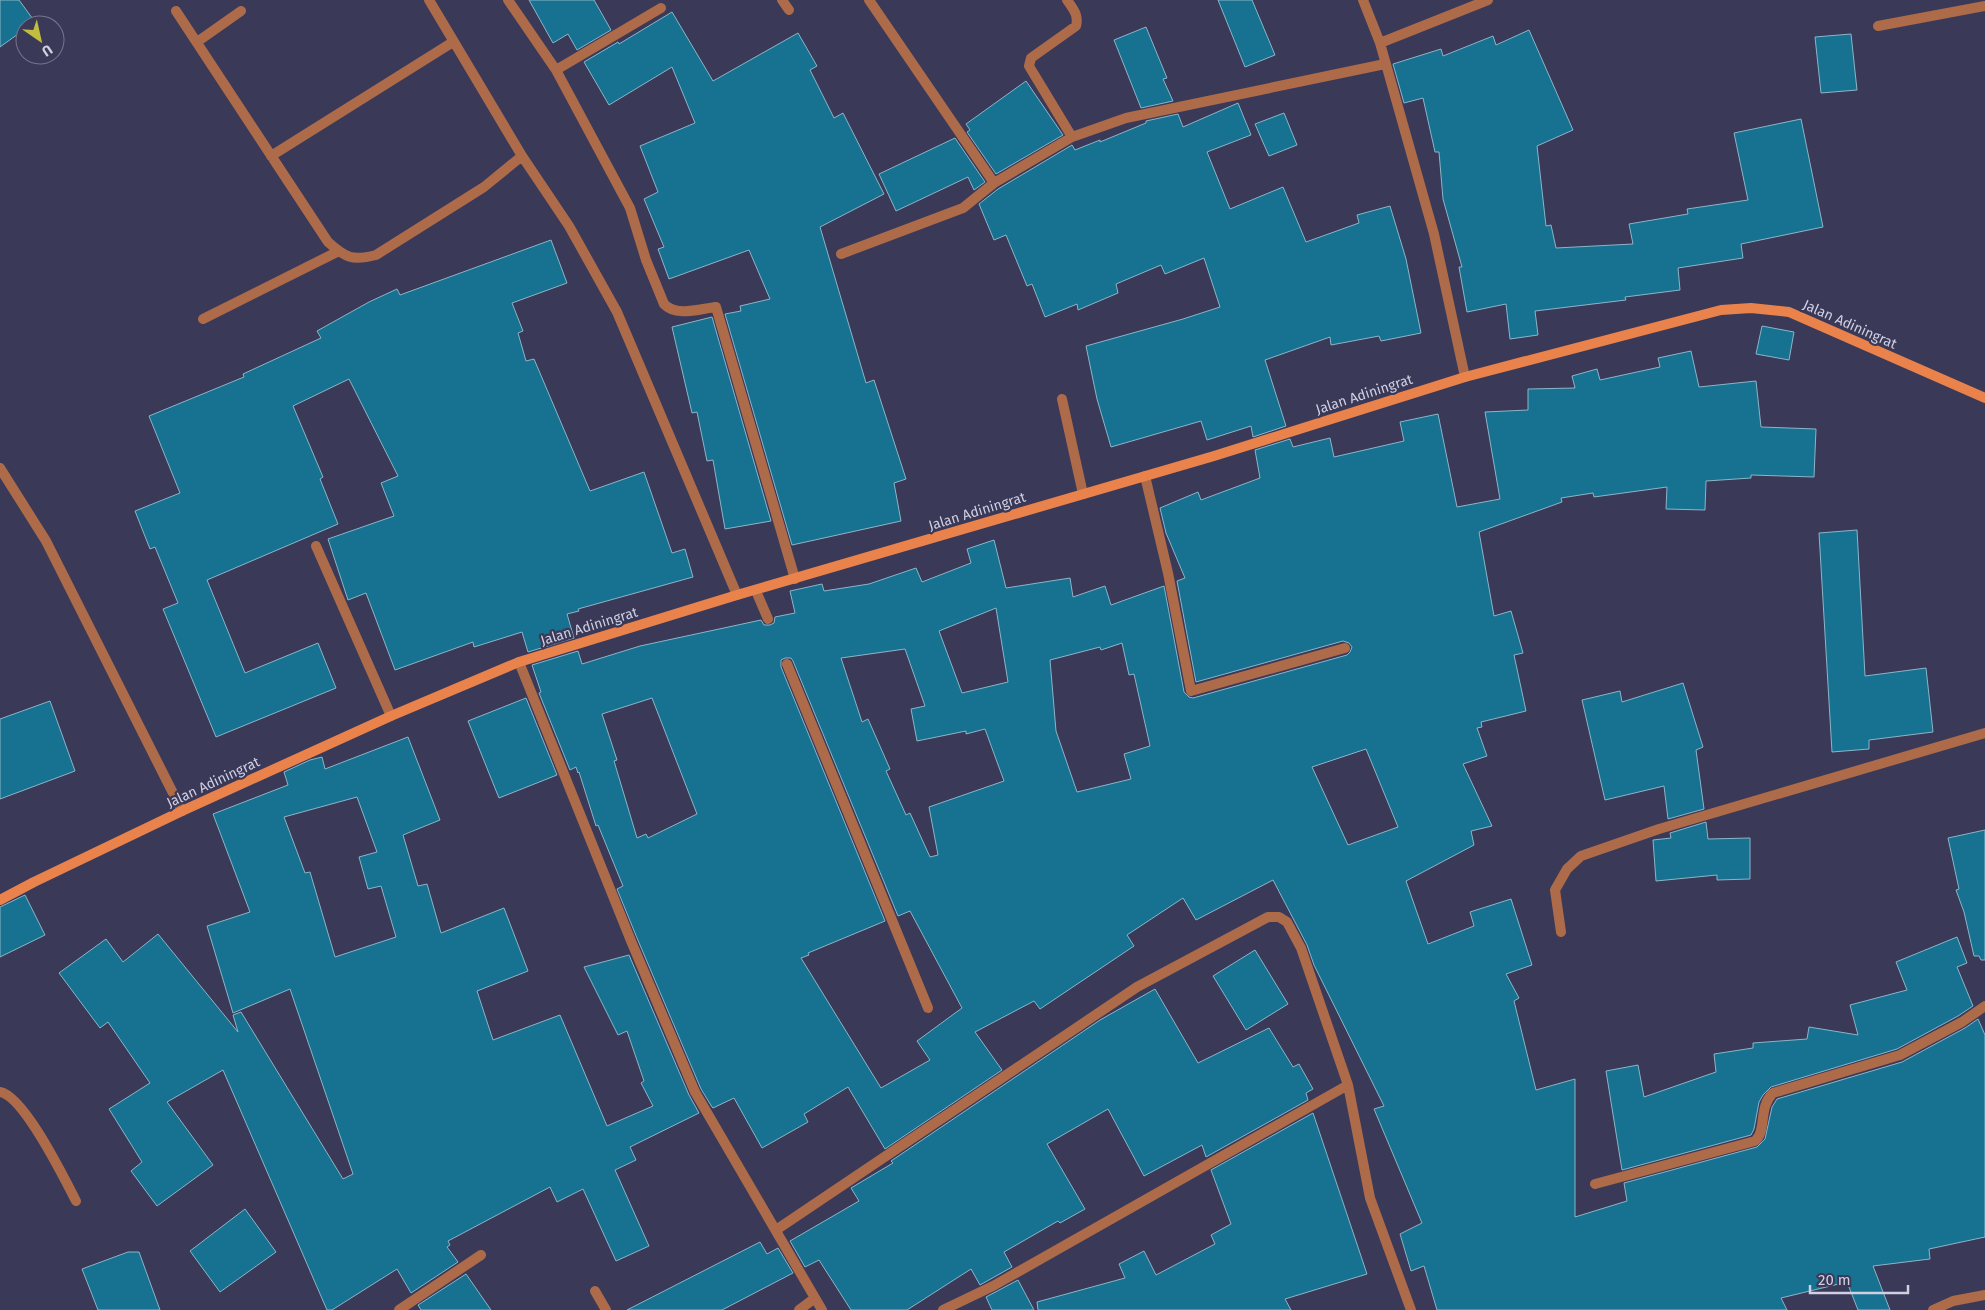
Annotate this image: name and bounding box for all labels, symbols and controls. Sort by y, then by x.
north arrow [15,15,65,65]
text: U [38,41,56,60]
street label: Jalan Adiningrat [1800,296,1900,353]
street label: Jalan Adiningrat [1314,371,1416,418]
street label: Jalan Adiningrat [926,488,1029,534]
street label: Jalan Adiningrat [538,603,641,649]
street label: Jalan Adiningrat [164,753,263,811]
scale bar [1810,1262,1908,1294]
text: 20 m [1818,1271,1851,1289]

